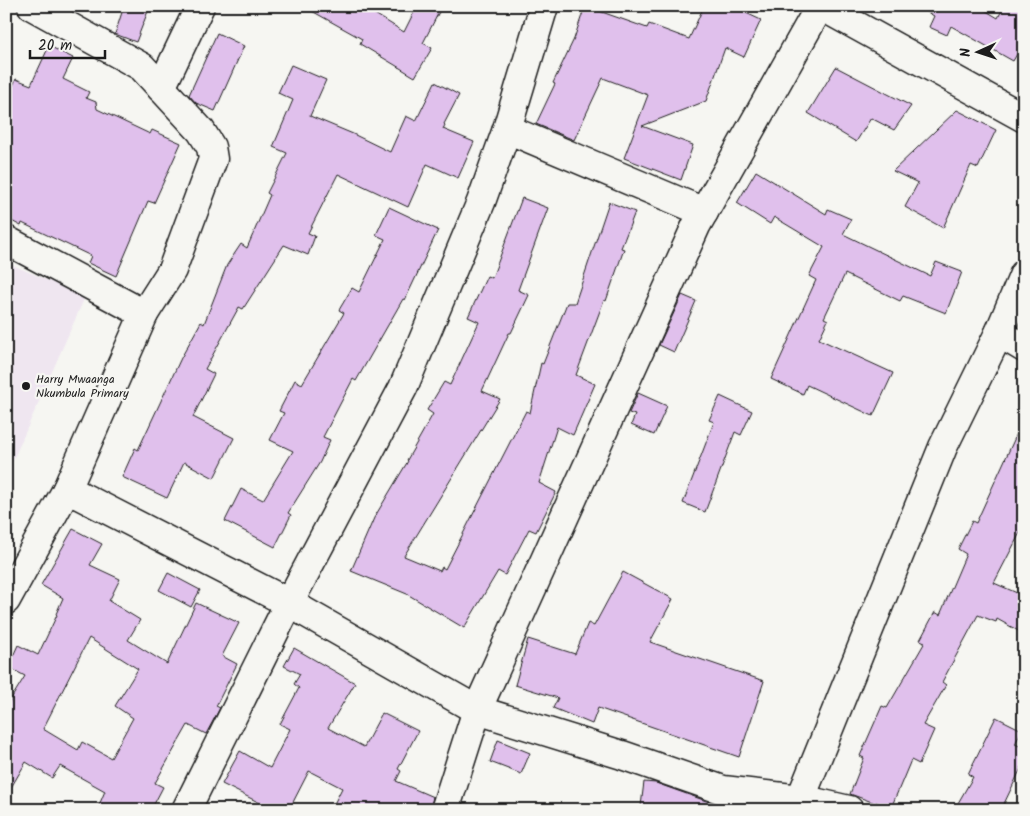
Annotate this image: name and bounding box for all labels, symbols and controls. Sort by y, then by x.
scale bar [30,28,105,60]
north arrow [952,28,1002,78]
text: 20 m [38,34,72,58]
text: N [955,47,977,58]
place label: Harry Mwaanga Nkumbula Primary [36,370,129,403]
marker: Harry Mwaanga Nkumbula Primary [20,380,32,392]

